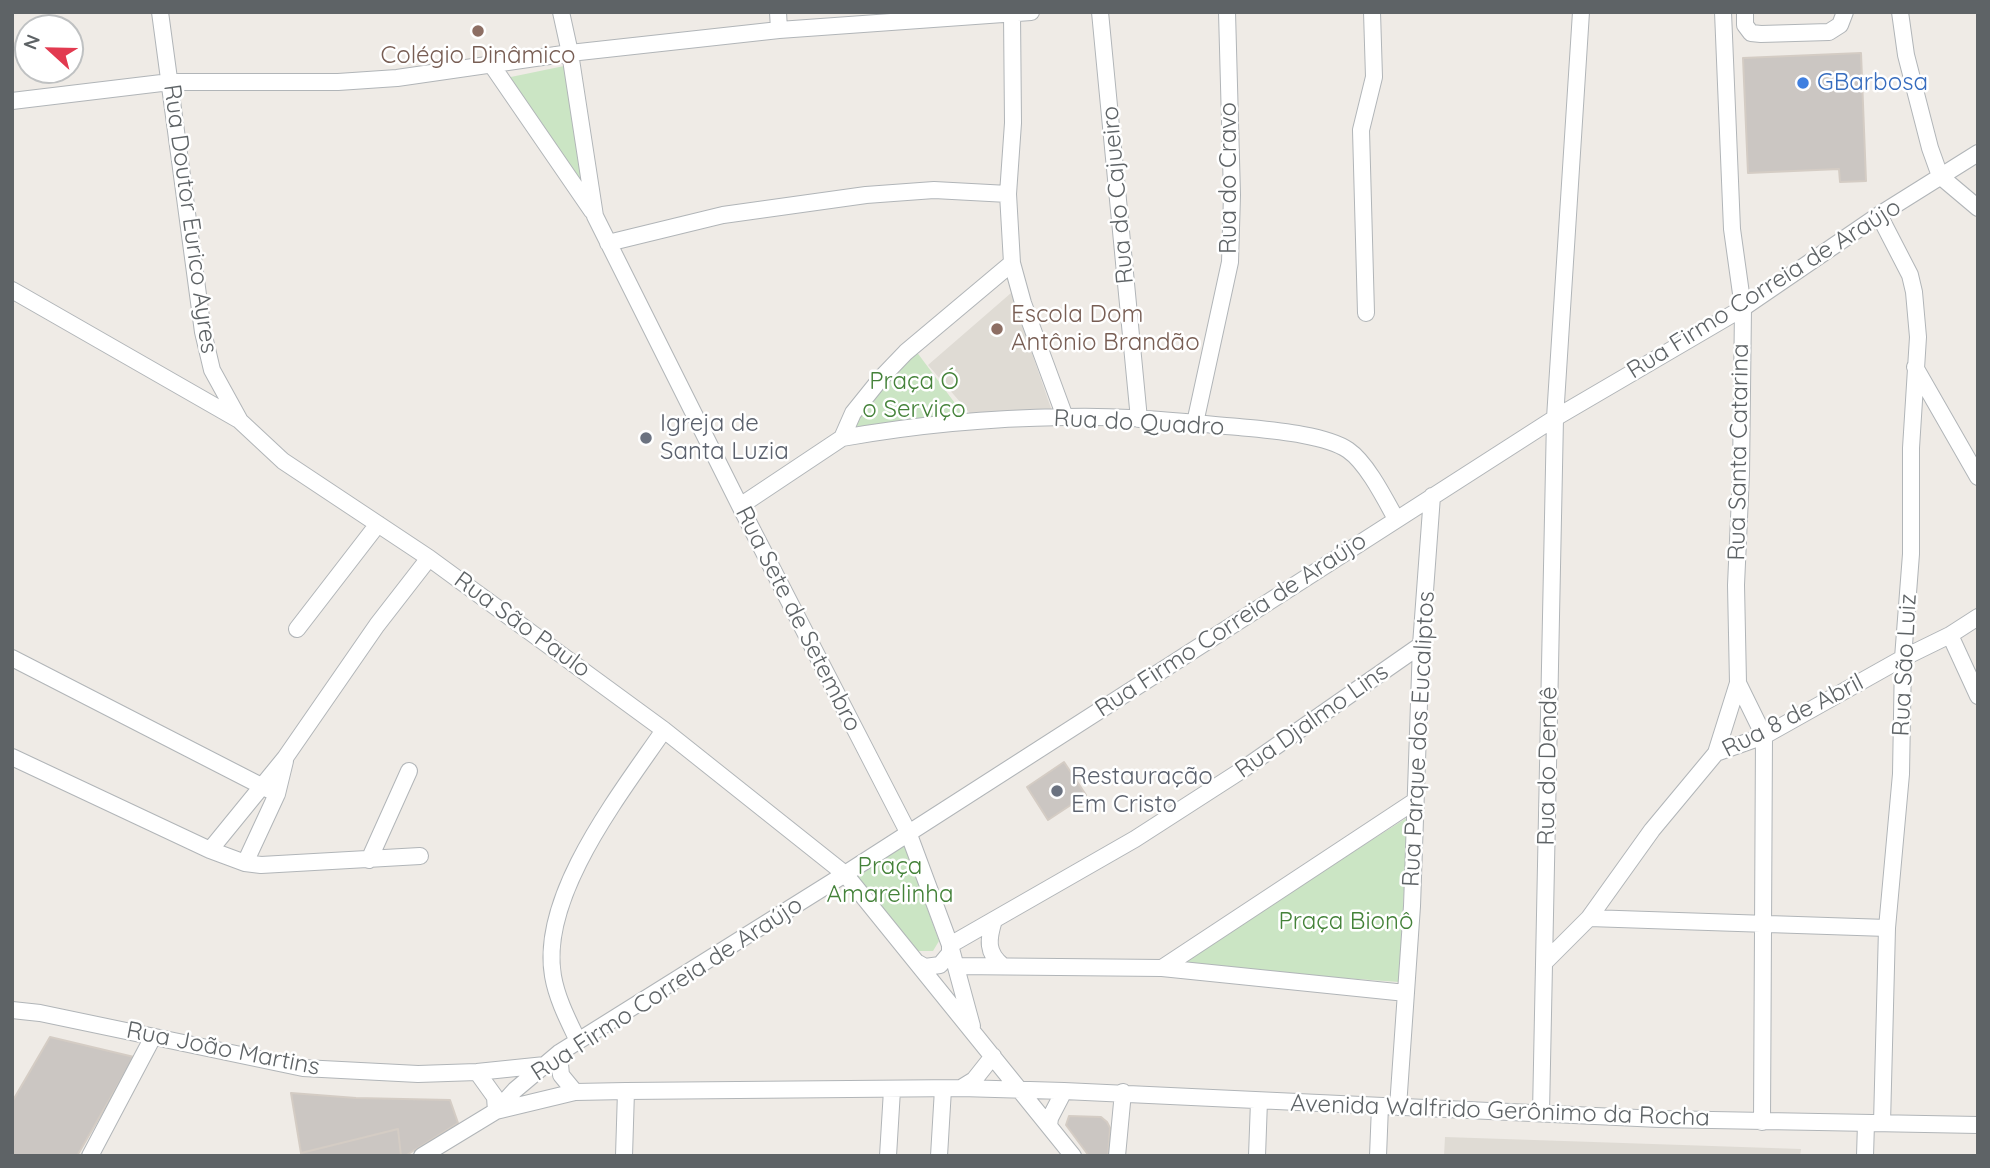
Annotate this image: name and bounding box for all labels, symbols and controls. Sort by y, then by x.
north arrow [14,14,84,84]
marker: Colégio Dinâmico [470,23,486,39]
text: N [18,31,45,53]
place label: Colégio Dinâmico [381,42,575,70]
place label: GBarbosa [1817,69,1928,97]
marker: GBarbosa [1795,75,1811,91]
street label: Rua Doutor Eurico Ayres [157,83,223,355]
street label: Rua do Cravo [1215,102,1243,254]
street label: Rua do Cajueiro [1096,105,1140,285]
street label: Rua Firmo Correia de Araújo [1622,193,1906,385]
place label: Escola Dom Antônio Brandão [1011,301,1200,357]
marker: Escola Dom Antônio Brandão [989,321,1005,337]
street label: Rua Santa Catarina [1723,343,1755,561]
park label: Praça Ó o Serviço [862,368,966,424]
street label: Rua do Quadro [1053,404,1225,442]
place label: Igreja de Santa Luzia [660,410,789,466]
marker: Igreja de Santa Luzia [638,430,654,446]
street label: Rua Sete de Setembro [729,502,867,736]
street label: Rua Firmo Correia de Araújo [1090,526,1372,724]
street label: Rua São Paulo [448,566,596,684]
street label: Rua Parque dos Eucaliptos [1397,590,1441,888]
street label: Rua São Luiz [1887,593,1923,737]
street label: Rua Djalmo Lins [1230,657,1394,785]
street label: Rua 8 de Abril [1718,668,1868,764]
street label: Rua do Dendê [1532,686,1564,846]
place label: Restauração Em Cristo [1071,763,1213,819]
marker: Restauração Em Cristo [1049,783,1065,799]
park label: Praça Amarelinha [827,853,953,909]
street label: Rua Firmo Correia de Araújo [526,890,808,1088]
park label: Praça Bionô [1279,908,1413,936]
street label: Rua João Martins [124,1016,322,1082]
street label: Avenida Walfrido Gerônimo da Rocha [1290,1089,1710,1133]

